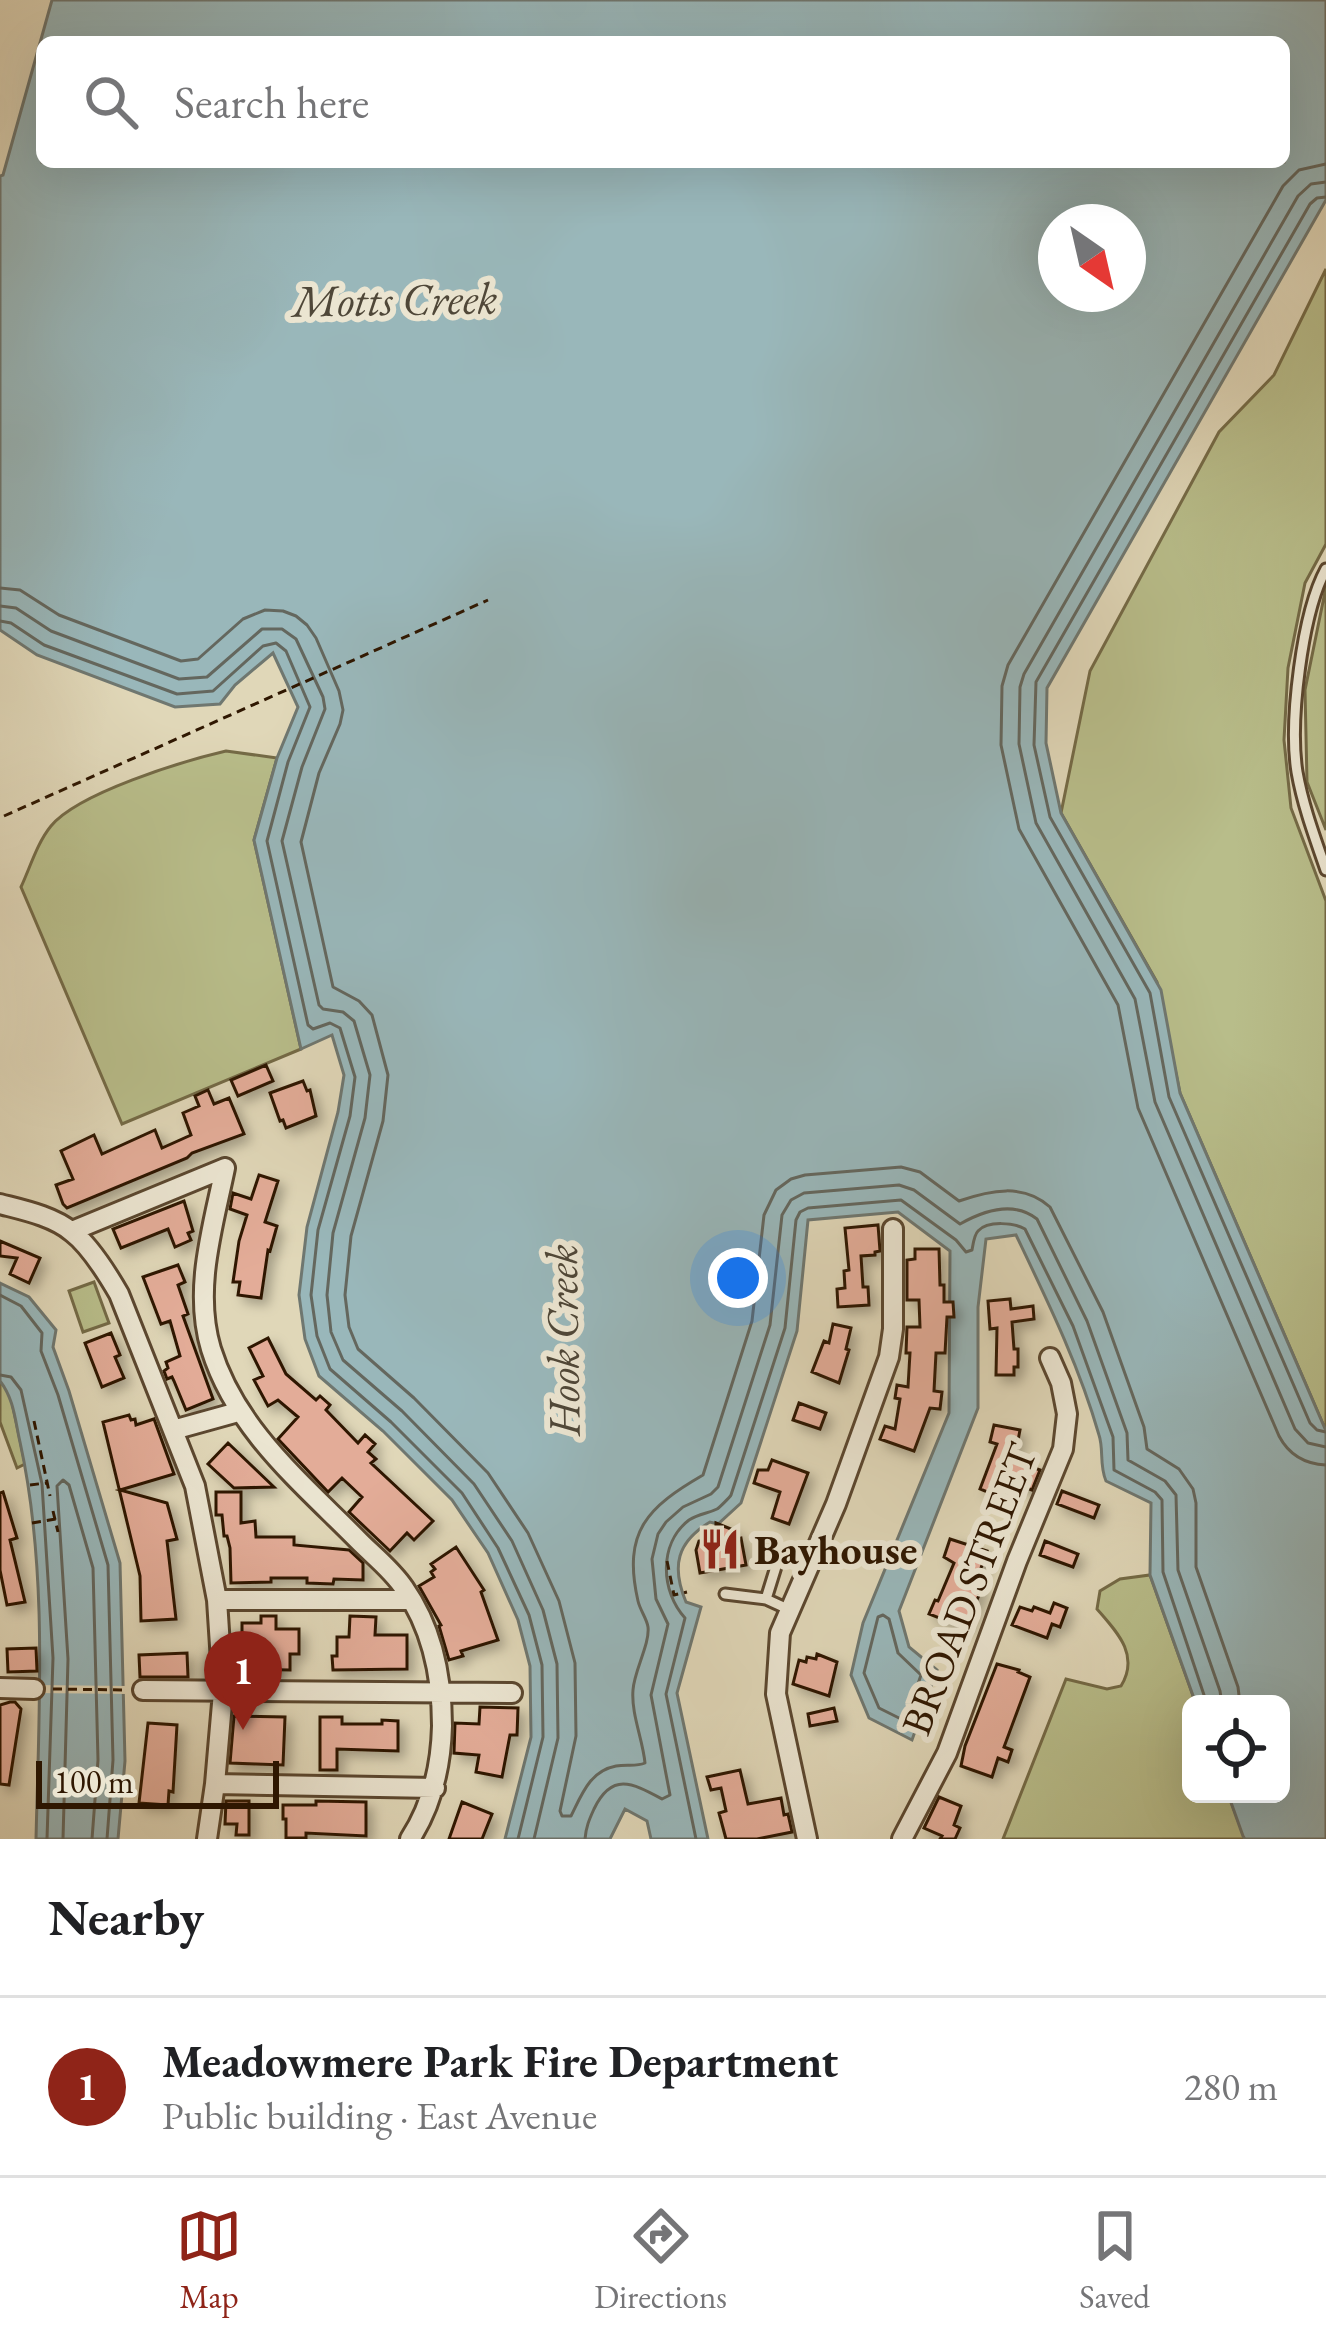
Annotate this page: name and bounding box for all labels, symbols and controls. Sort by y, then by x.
search box [36,36,1290,168]
icon: search [78,69,144,135]
text: Search here [174,73,369,131]
north arrow [1038,204,1146,312]
water label: Motts Creek [289,268,498,330]
water label: Hook Creek [531,1243,593,1438]
your location [708,1248,768,1308]
street label: BROAD STREET [888,1435,1050,1742]
place label: Bayhouse [754,1522,917,1577]
restaurant icon: Bayhouse [697,1526,743,1572]
pin: 1 [204,1631,282,1730]
map controls [1182,1695,1290,1803]
button: locate [1182,1695,1290,1803]
scale bar [36,1755,279,1808]
text: 100 m [54,1760,134,1803]
text: Nearby [48,1884,204,1950]
text: Meadowmere Park Fire Department [162,2032,838,2090]
text: 1 [77,2061,97,2112]
text: 280 m [1184,2061,1278,2112]
text: Public building · East Avenue [162,2090,597,2141]
tab: Map [176,2203,242,2318]
tab: Directions [594,2203,727,2318]
tab: Saved [1079,2203,1150,2318]

